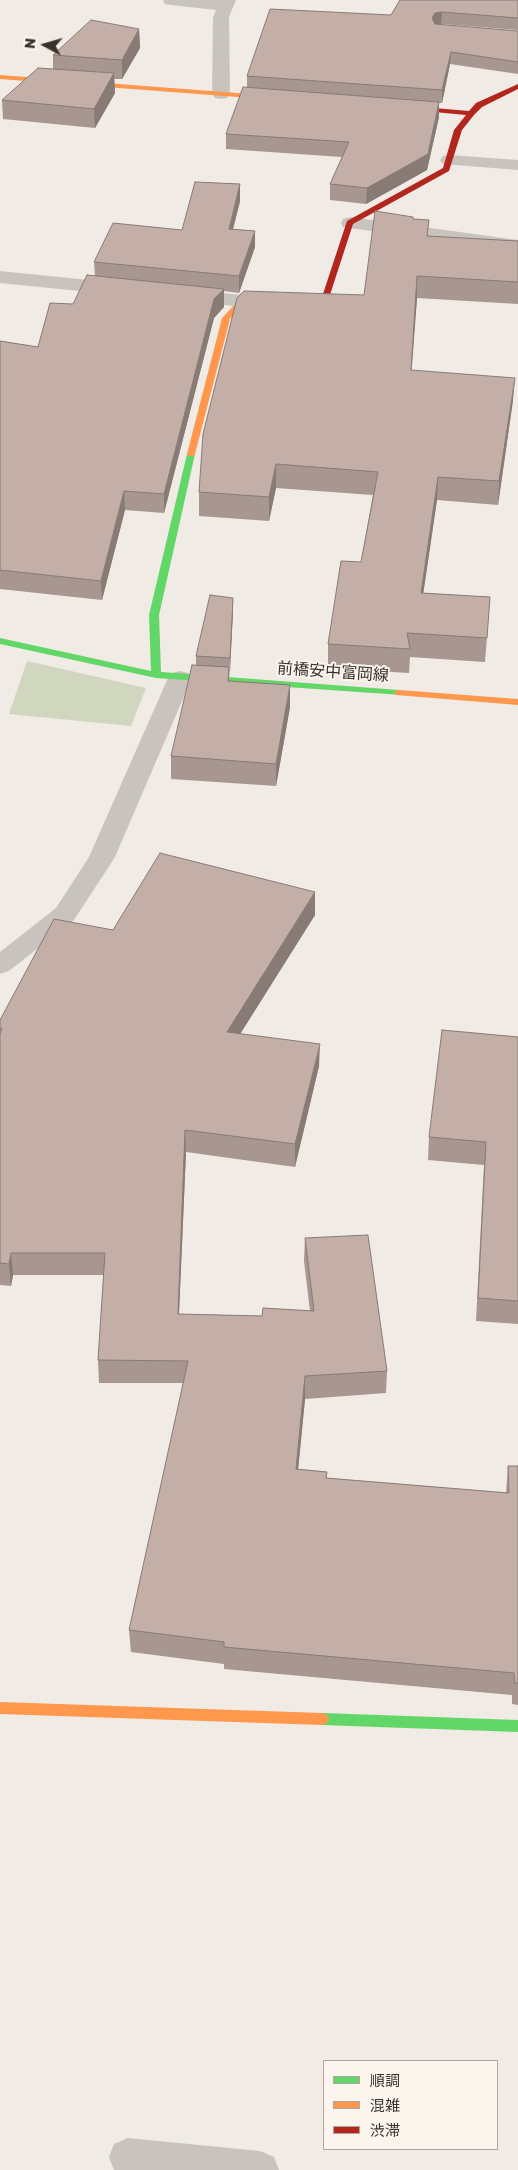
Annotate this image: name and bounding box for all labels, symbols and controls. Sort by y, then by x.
north arrow [20,20,70,70]
text: N [21,37,39,50]
street label: 前橋安中富岡線 [276,659,390,685]
legend [323,2060,498,2150]
text: 順調 [370,2071,400,2089]
text: 混雑 [370,2096,400,2114]
text: 渋滞 [370,2121,400,2139]

